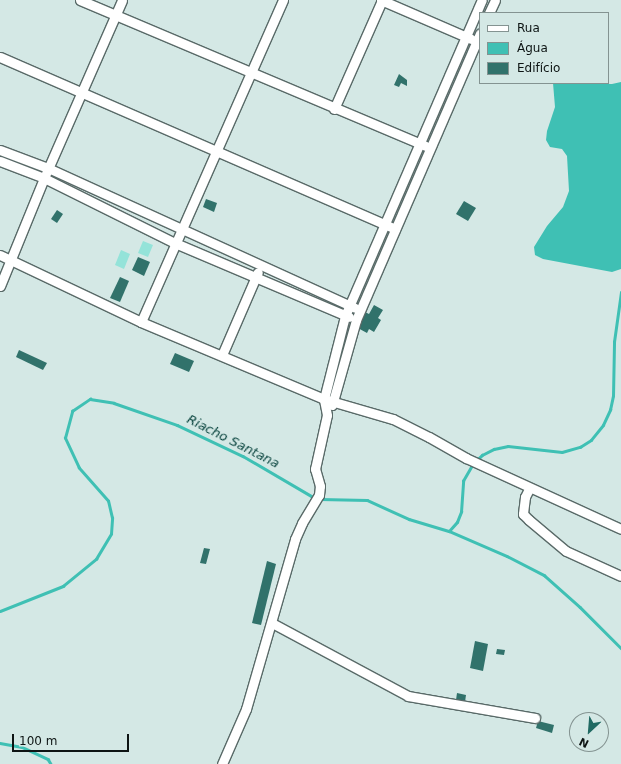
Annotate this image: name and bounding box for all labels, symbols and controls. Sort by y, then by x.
legend [479,12,609,84]
text: Rua [517,21,540,35]
text: Água [517,41,548,55]
text: Edifício [517,61,560,75]
water label: Riacho Santana [184,412,282,472]
north arrow [569,712,609,752]
scale bar [14,726,131,752]
text: 100 m [19,734,57,748]
text: N [577,734,591,750]

